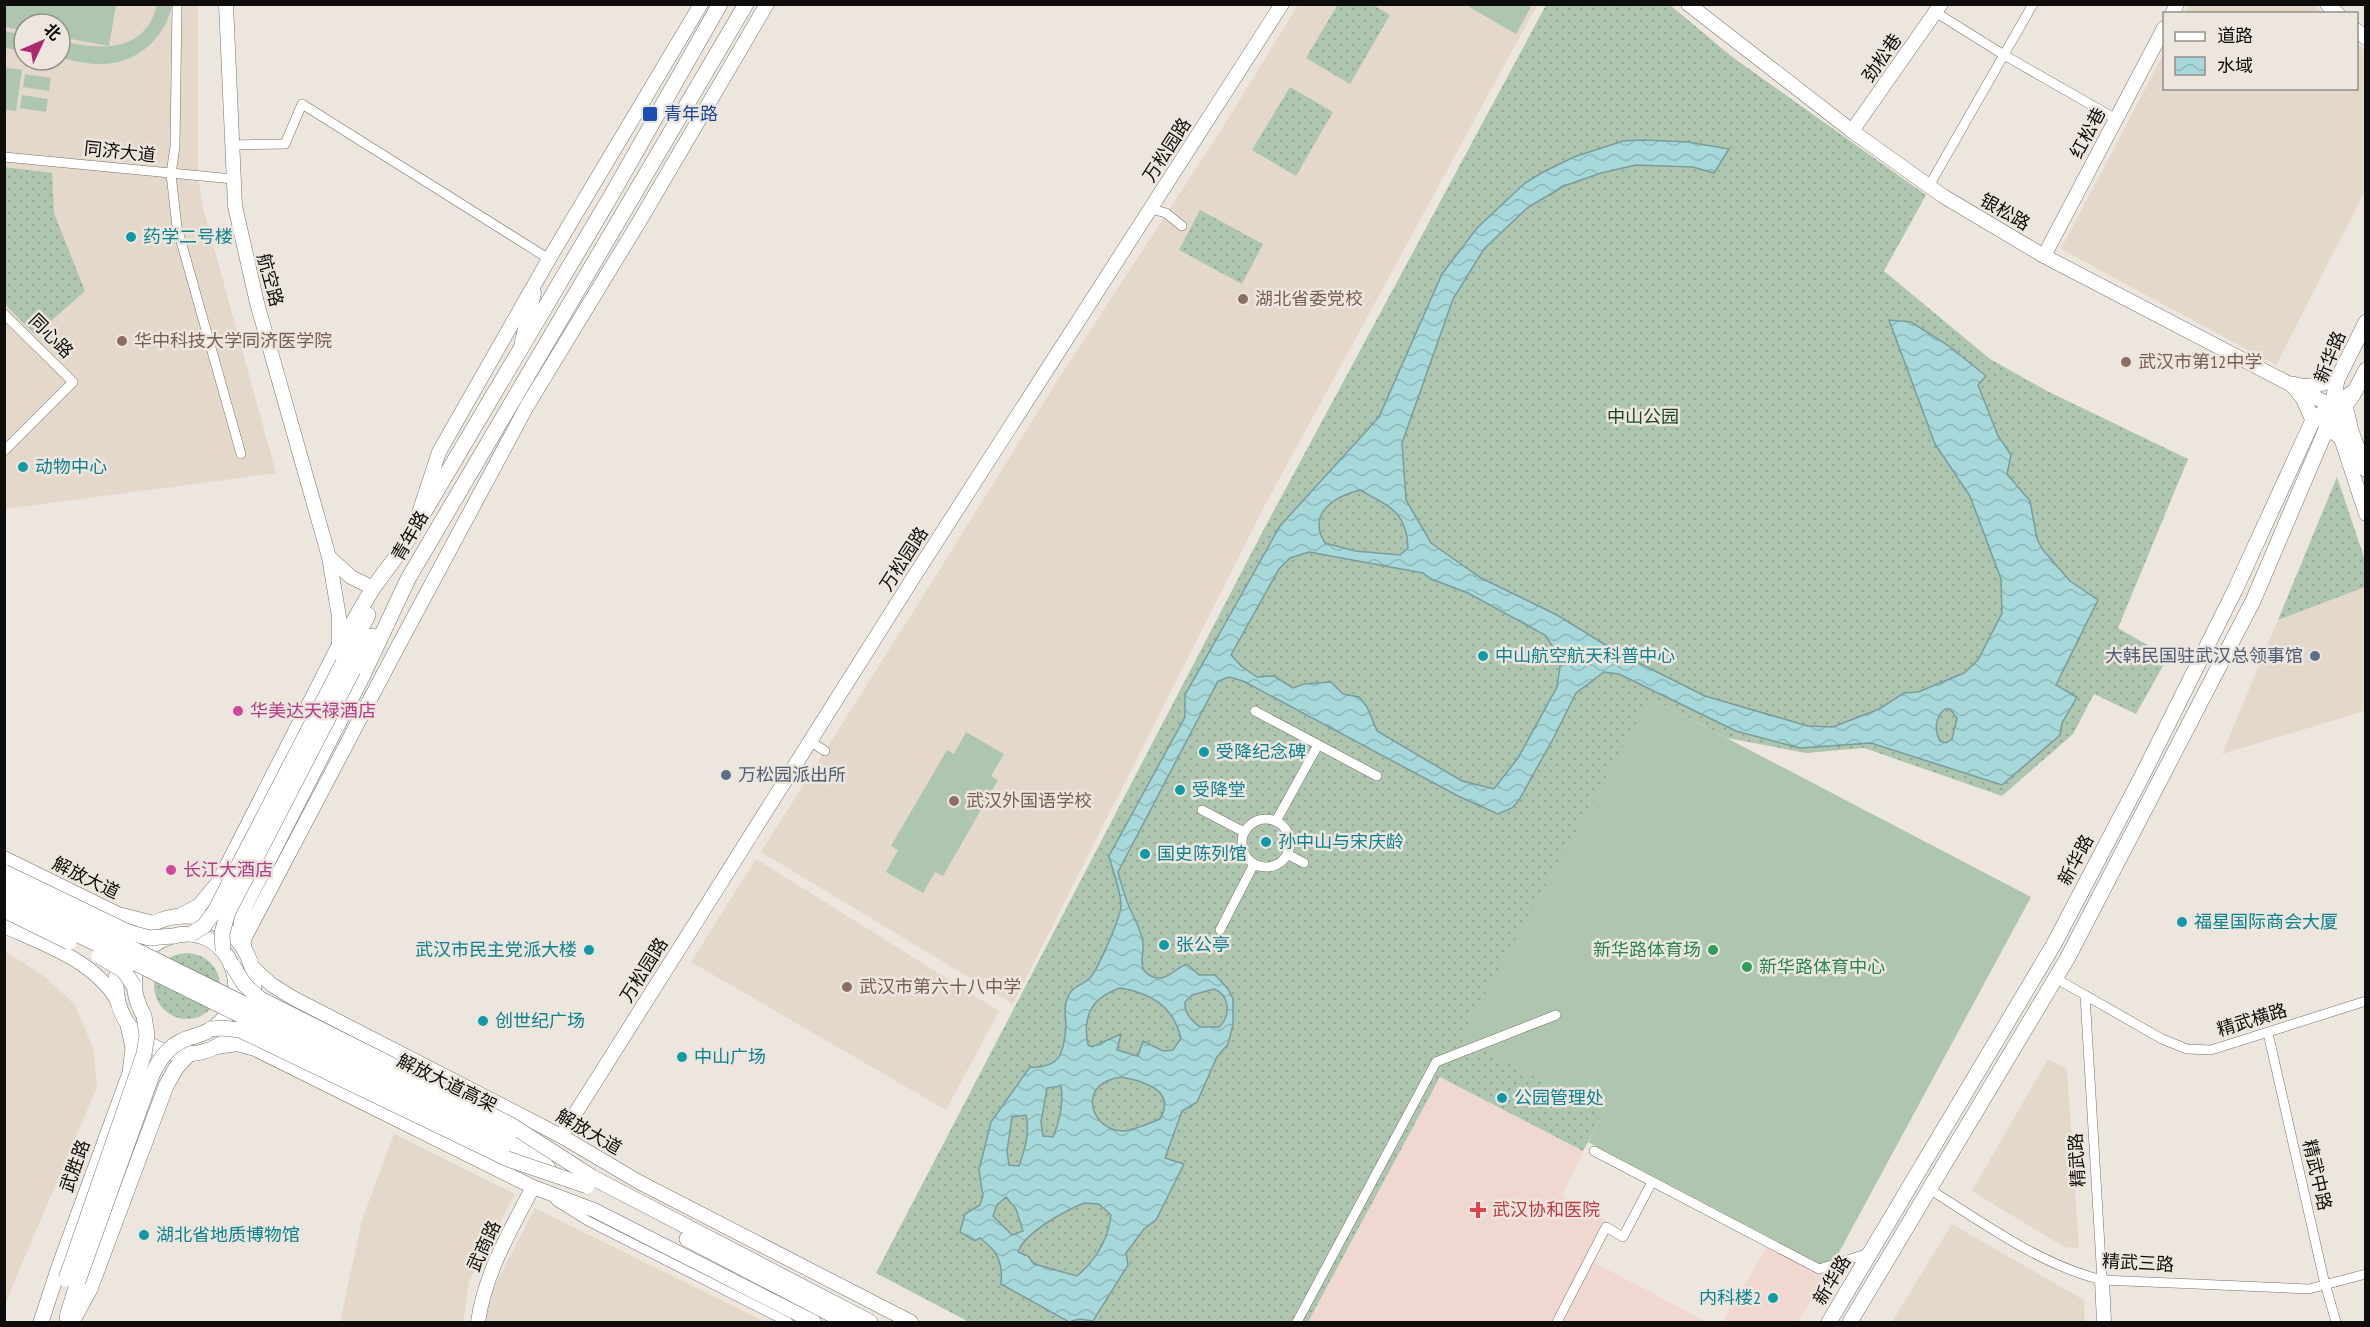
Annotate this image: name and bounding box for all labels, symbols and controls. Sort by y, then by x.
north arrow [12,12,72,72]
legend [2163,12,2358,90]
text: 北 [40,19,66,44]
text: 道路 [2217,24,2253,47]
street label: 劲松巷 [1857,29,1906,86]
text: 水域 [2217,54,2253,77]
place label: 青年路 [664,102,718,125]
street label: 红松巷 [2065,104,2110,162]
marker: 青年路 [641,105,659,123]
street label: 万松园路 [1137,113,1196,186]
street label: 同济大道 [83,136,157,167]
street label: 银松路 [1976,188,2034,235]
place label: 药学二号楼 [143,225,233,248]
marker: 药学二号楼 [124,230,138,244]
street label: 航空路 [252,251,289,309]
place label: 湖北省委党校 [1255,287,1363,310]
marker: 湖北省委党校 [1236,292,1250,306]
street label: 同心路 [24,308,79,363]
street label: 新华路 [2309,327,2350,386]
place label: 华中科技大学同济医学院 [134,329,332,352]
marker: 华中科技大学同济医学院 [115,334,129,348]
place label: 武汉市第12中学 [2138,350,2262,373]
marker: 武汉市第12中学 [2119,355,2133,369]
park label: 中山公园 [1607,405,1679,428]
place label: 动物中心 [35,455,107,478]
marker: 动物中心 [16,460,30,474]
street label: 青年路 [386,507,433,565]
street label: 万松园路 [874,522,933,595]
place label: 中山航空航天科普中心 [1495,644,1675,667]
place label: 大韩民国驻武汉总领事馆 [2105,644,2303,667]
marker: 中山航空航天科普中心 [1476,649,1490,663]
marker: 大韩民国驻武汉总领事馆 [2308,649,2322,663]
place label: 华美达天禄酒店 [250,699,376,722]
marker: 华美达天禄酒店 [231,704,245,718]
place label: 受降纪念碑 [1216,740,1306,763]
marker: 受降纪念碑 [1197,745,1211,759]
place label: 万松园派出所 [738,763,846,786]
marker: 万松园派出所 [719,768,733,782]
place label: 受降堂 [1192,778,1246,801]
marker: 受降堂 [1173,783,1187,797]
place label: 武汉外国语学校 [966,789,1092,812]
marker: 武汉外国语学校 [947,794,961,808]
place label: 孙中山与宋庆龄 [1278,830,1404,853]
street label: 新华路 [2053,831,2098,889]
marker: 孙中山与宋庆龄 [1259,835,1273,849]
place label: 国史陈列馆 [1157,842,1247,865]
marker: 国史陈列馆 [1138,847,1152,861]
street label: 解放大道 [49,851,124,904]
place label: 长江大酒店 [183,858,273,881]
marker: 长江大酒店 [164,863,178,877]
place label: 福星国际商会大厦 [2194,910,2338,933]
marker: 福星国际商会大厦 [2175,915,2189,929]
street label: 万松园路 [615,933,672,1006]
place label: 张公亭 [1176,933,1230,956]
place label: 武汉市民主党派大楼 [415,938,577,961]
marker: 张公亭 [1157,938,1171,952]
place label: 新华路体育场 [1593,938,1701,961]
marker: 武汉市民主党派大楼 [582,943,596,957]
marker: 新华路体育场 [1706,943,1720,957]
place label: 新华路体育中心 [1759,955,1885,978]
marker: 新华路体育中心 [1740,960,1754,974]
place label: 武汉市第六十八中学 [859,975,1021,998]
marker: 武汉市第六十八中学 [840,980,854,994]
street label: 精武横路 [2214,998,2290,1041]
place label: 创世纪广场 [495,1009,585,1032]
marker: 创世纪广场 [476,1014,490,1028]
place label: 中山广场 [694,1045,766,1068]
street label: 解放大道高架 [394,1049,501,1117]
marker: 中山广场 [675,1050,689,1064]
place label: 公园管理处 [1514,1086,1604,1109]
marker: 公园管理处 [1495,1091,1509,1105]
street label: 解放大道 [552,1104,626,1160]
street label: 精武路 [2064,1132,2089,1188]
street label: 武胜路 [54,1137,95,1195]
street label: 精武中路 [2298,1137,2337,1213]
place label: 武汉协和医院 [1492,1198,1600,1221]
marker: 武汉协和医院 [1469,1201,1487,1219]
street label: 武商路 [462,1216,505,1275]
place label: 湖北省地质博物馆 [156,1223,300,1246]
marker: 湖北省地质博物馆 [137,1228,151,1242]
street label: 精武三路 [2101,1249,2175,1276]
street label: 新华路 [1808,1251,1855,1309]
place label: 内科楼2 [1699,1286,1761,1309]
marker: 内科楼2 [1766,1291,1780,1305]

